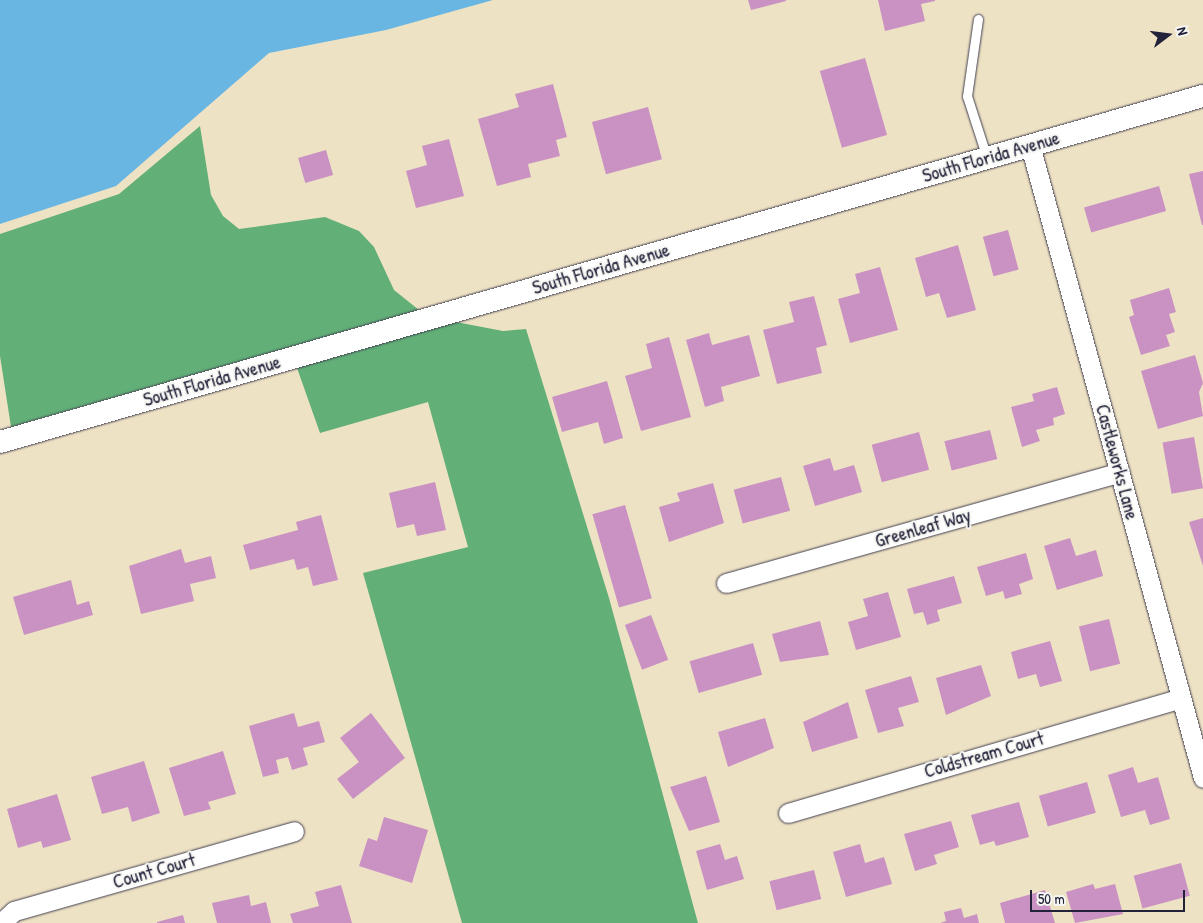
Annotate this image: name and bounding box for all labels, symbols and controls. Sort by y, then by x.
north arrow [1143,10,1193,60]
text: N [1173,25,1193,37]
street label: South Florida Avenue [920,127,1062,187]
street label: South Florida Avenue [530,239,672,299]
street label: South Florida Avenue [141,351,283,411]
street label: Castleworks Lane [1091,402,1143,522]
street label: Greenleaf Way [872,503,974,553]
street label: Coldstream Court [921,727,1047,783]
street label: Count Court [110,848,198,894]
scale bar [1033,880,1188,912]
text: 50 m [1038,888,1065,909]

